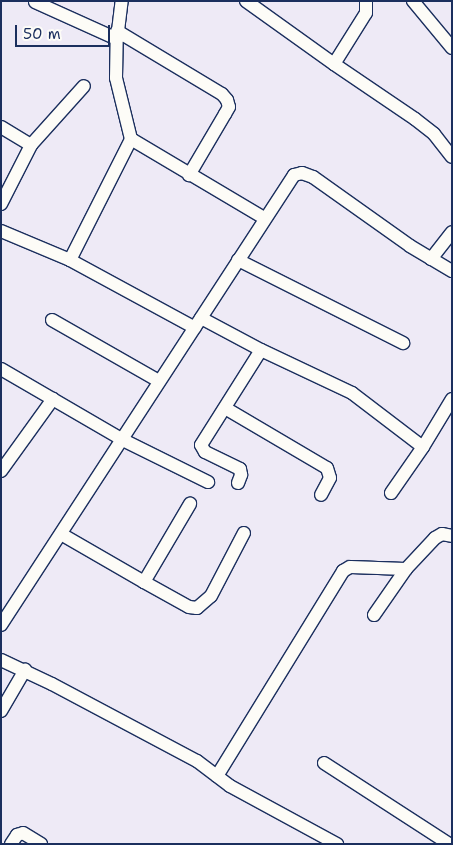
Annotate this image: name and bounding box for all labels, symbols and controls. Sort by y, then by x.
scale bar [18,15,112,47]
text: 50 m [23,24,61,44]

